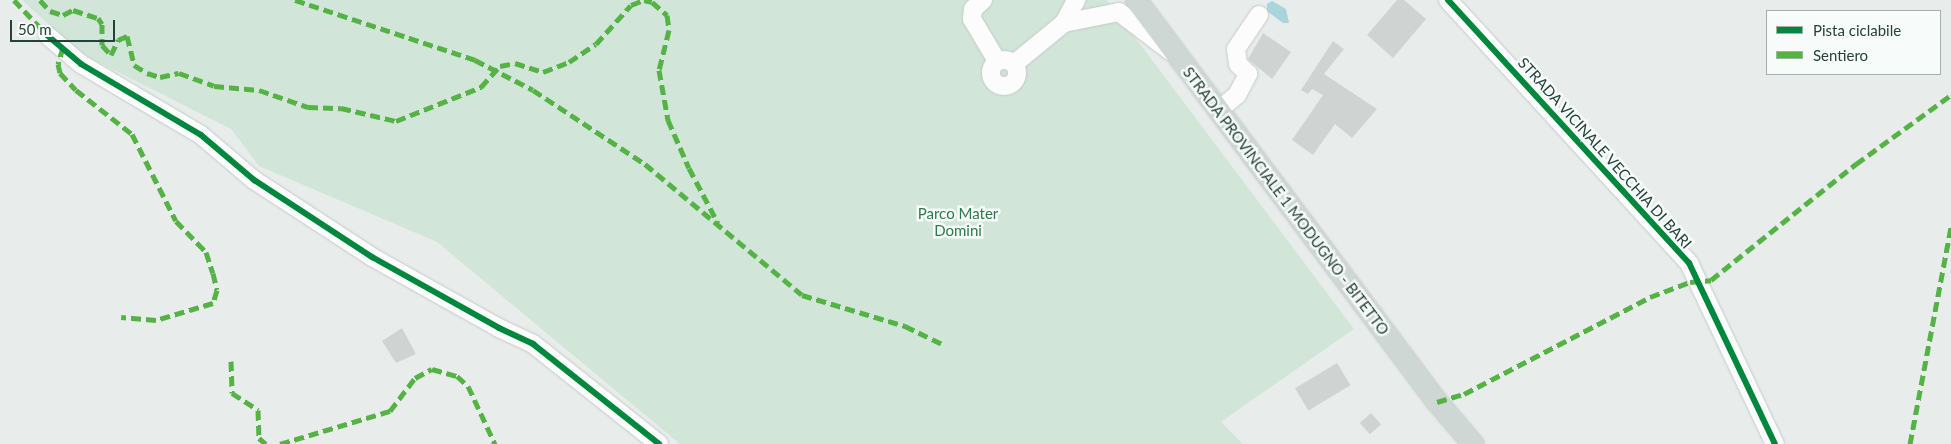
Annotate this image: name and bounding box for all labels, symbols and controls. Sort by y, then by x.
scale bar [12,10,118,42]
legend [1766,10,1941,75]
text: 50 m [18,20,52,38]
text: Pista ciclabile [1813,21,1901,39]
text: Sentiero [1813,46,1868,64]
street label: STRADA VICINALE VECCHIA DI BARI [1514,53,1696,253]
street label: STRADA PROVINCIALE 1 MODUGNO - BITETTO [1179,63,1393,339]
park label: Parco Mater Domini [918,204,998,239]

